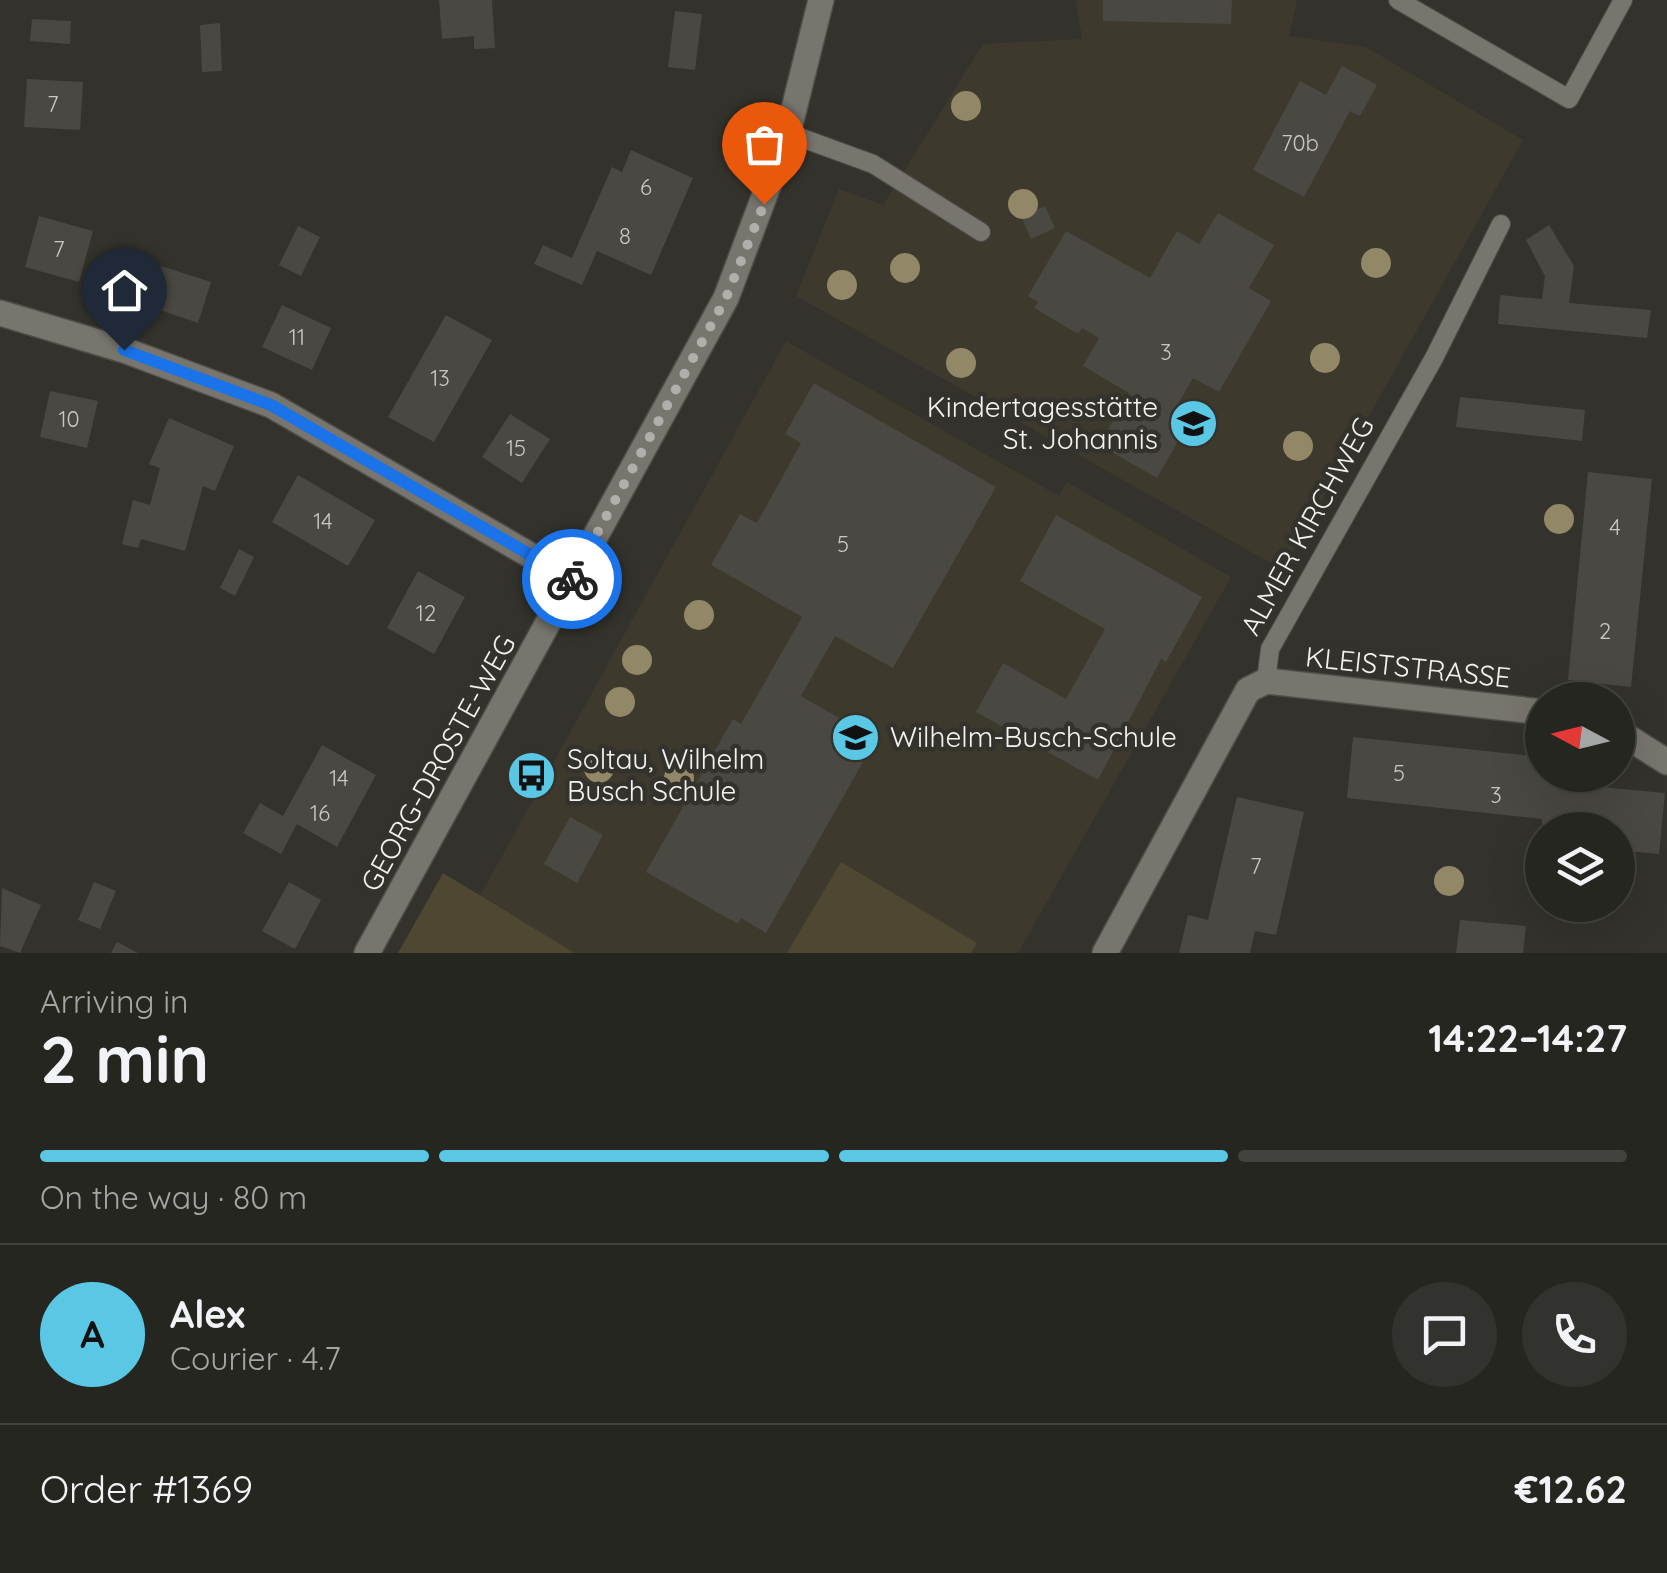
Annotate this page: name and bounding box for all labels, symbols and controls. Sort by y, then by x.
house number: 7 [47,90,59,118]
pin [722,102,807,205]
icon: bag [737,117,792,172]
house number: 70b [1281,129,1319,157]
house number: 6 [640,173,652,201]
house number: 8 [619,222,631,250]
house number: 7 [53,235,65,263]
pin [82,248,167,351]
icon: home [97,263,152,318]
house number: 11 [289,323,305,351]
house number: 3 [1160,338,1172,366]
house number: 13 [430,364,450,392]
place label: Kindertagesstätte St. Johannis [927,389,1158,456]
school or university icon: Kindertagesstätte St. Johannis [1167,397,1219,449]
house number: 10 [58,405,80,433]
street label: ALMER KIRCHWEG [1232,411,1381,641]
house number: 15 [506,434,526,462]
house number: 14 [313,507,333,535]
house number: 4 [1609,513,1621,541]
courier [522,529,622,629]
house number: 5 [837,530,849,558]
icon: bike [545,552,600,607]
house number: 12 [416,599,436,627]
house number: 2 [1599,617,1611,645]
street label: GEORG-DROSTE-WEG [353,628,523,897]
street label: KLEISTSTRASSE [1304,638,1512,695]
north arrow [1525,682,1635,792]
map controls [1525,682,1635,922]
school or university icon: Wilhelm-Busch-Schule [829,711,881,763]
place label: Wilhelm-Busch-Schule [890,719,1177,754]
place label: Soltau, Wilhelm Busch Schule [567,741,764,808]
bus stop icon: Soltau, Wilhelm Busch Schule [506,749,558,801]
house number: 5 [1393,759,1405,787]
house number: 14 [329,764,349,792]
house number: 3 [1490,781,1502,809]
house number: 16 [310,799,330,827]
button: layers [1525,812,1635,922]
house number: 7 [1250,852,1262,880]
text: Arriving in [40,981,189,1021]
text: 14:22–14:27 [1428,1014,1627,1062]
text: 2 min [40,1018,209,1099]
text: On the way · 80 m [40,1177,307,1217]
button: chat [1392,1282,1497,1387]
button: phone [1522,1282,1627,1387]
text: Alex [170,1290,245,1338]
text: A [80,1310,105,1358]
text: Courier · 4.7 [170,1338,341,1378]
text: Order #1369 [40,1465,253,1513]
text: €12.62 [1515,1465,1627,1513]

